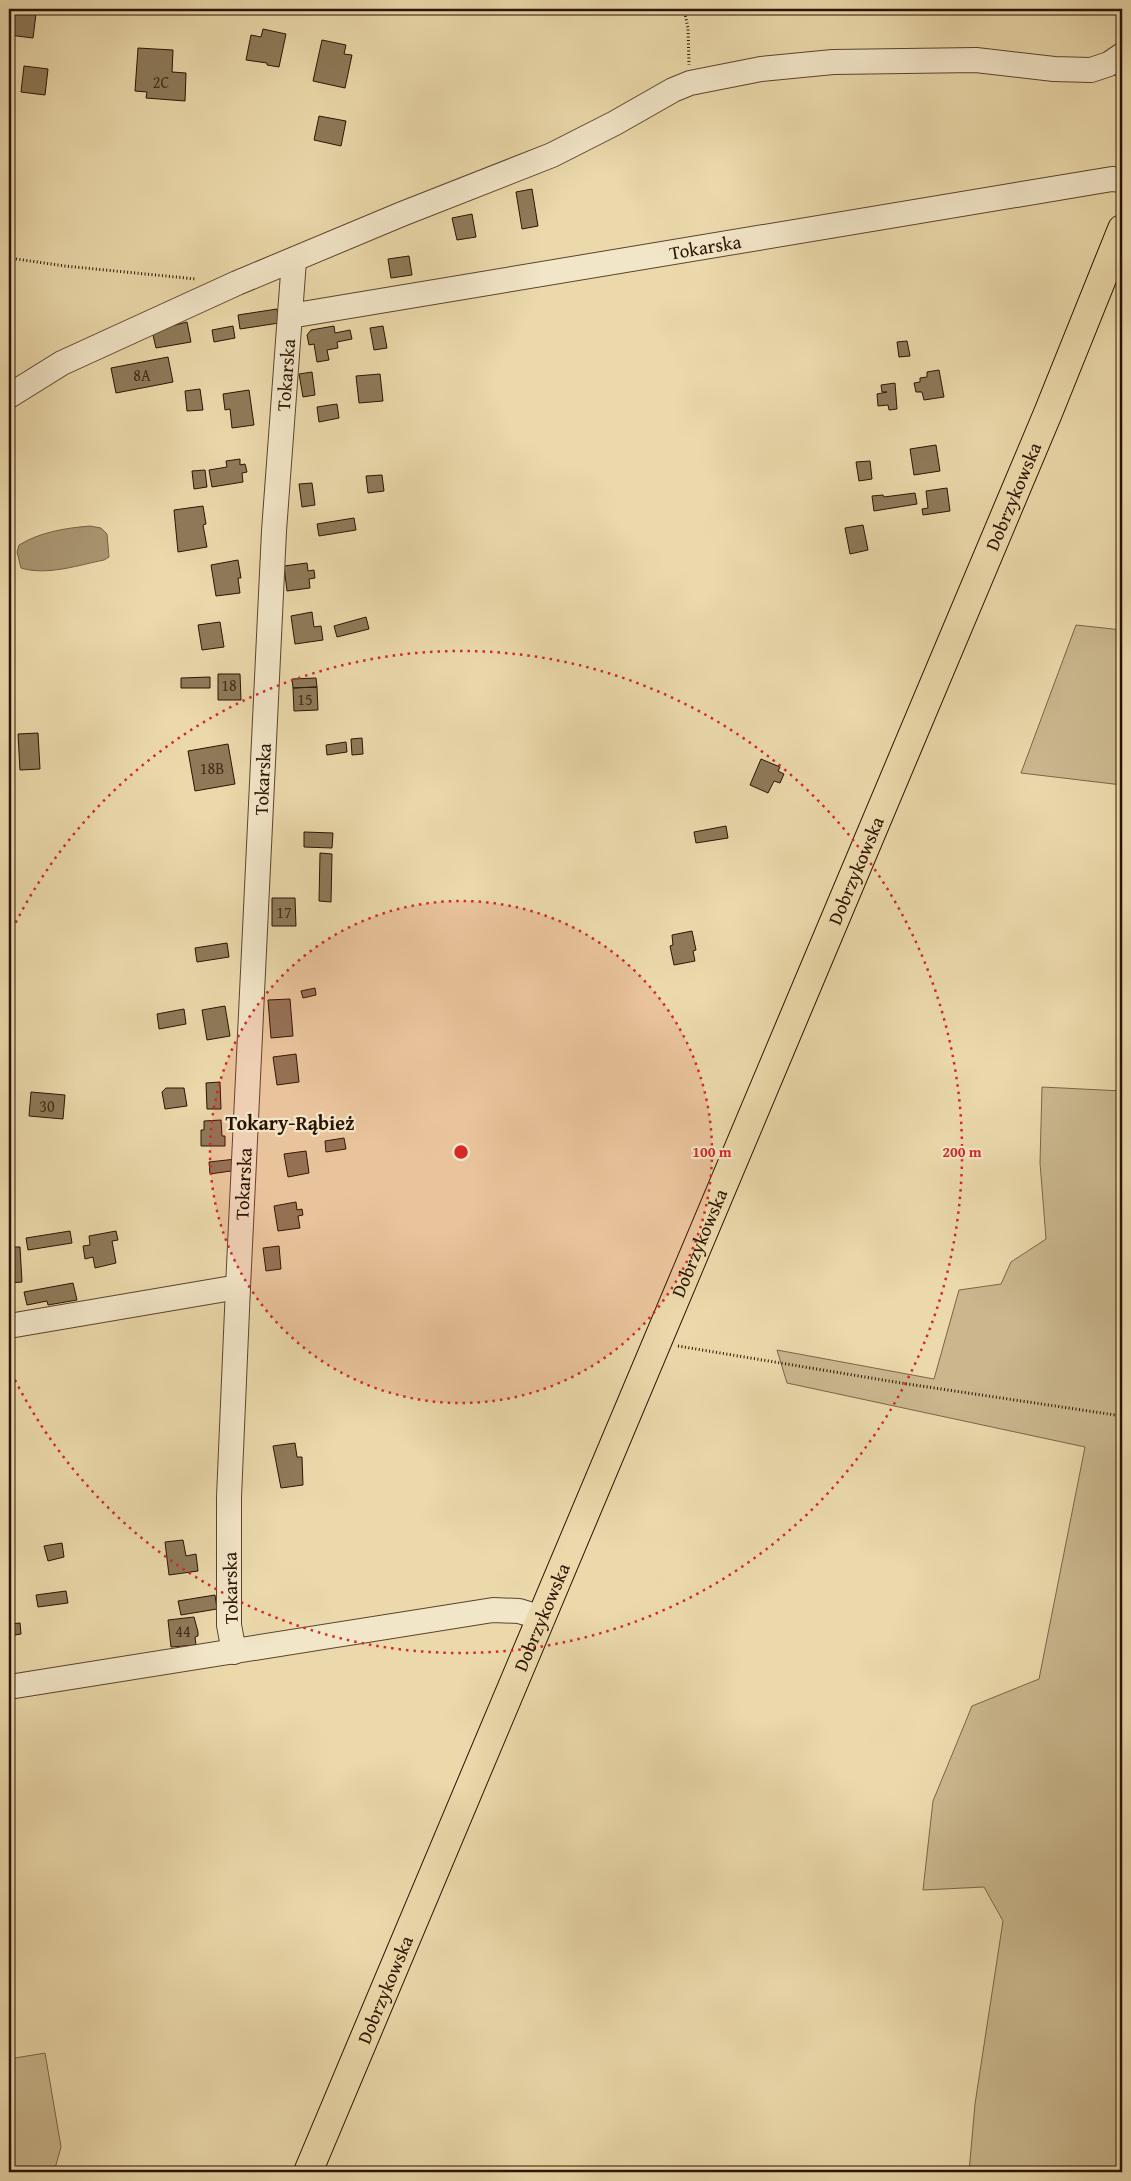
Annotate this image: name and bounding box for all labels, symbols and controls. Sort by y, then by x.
house number: 2C [153,70,170,94]
street label: Tokarska [667,227,743,267]
street label: Tokarska [269,338,302,412]
house number: 8A [133,363,151,387]
street label: Dobrzykowska [978,438,1048,555]
house number: 18 [221,673,237,697]
house number: 15 [297,687,313,711]
street label: Tokarska [246,742,278,816]
house number: 18B [200,756,224,780]
street label: Dobrzykowska [820,812,891,929]
house number: 17 [276,900,292,924]
house number: 30 [39,1094,55,1118]
district label: Tokary-Rąbież [225,1108,355,1137]
text: 100 m [692,1141,732,1162]
text: 200 m [942,1141,982,1162]
centre of rings [452,1143,470,1161]
street label: Tokarska [227,1147,259,1221]
street label: Dobrzykowska [664,1184,734,1301]
street label: Tokarska [215,1552,245,1624]
street label: Dobrzykowska [506,1559,577,1676]
house number: 44 [175,1619,191,1643]
street label: Dobrzykowska [350,1931,420,2048]

